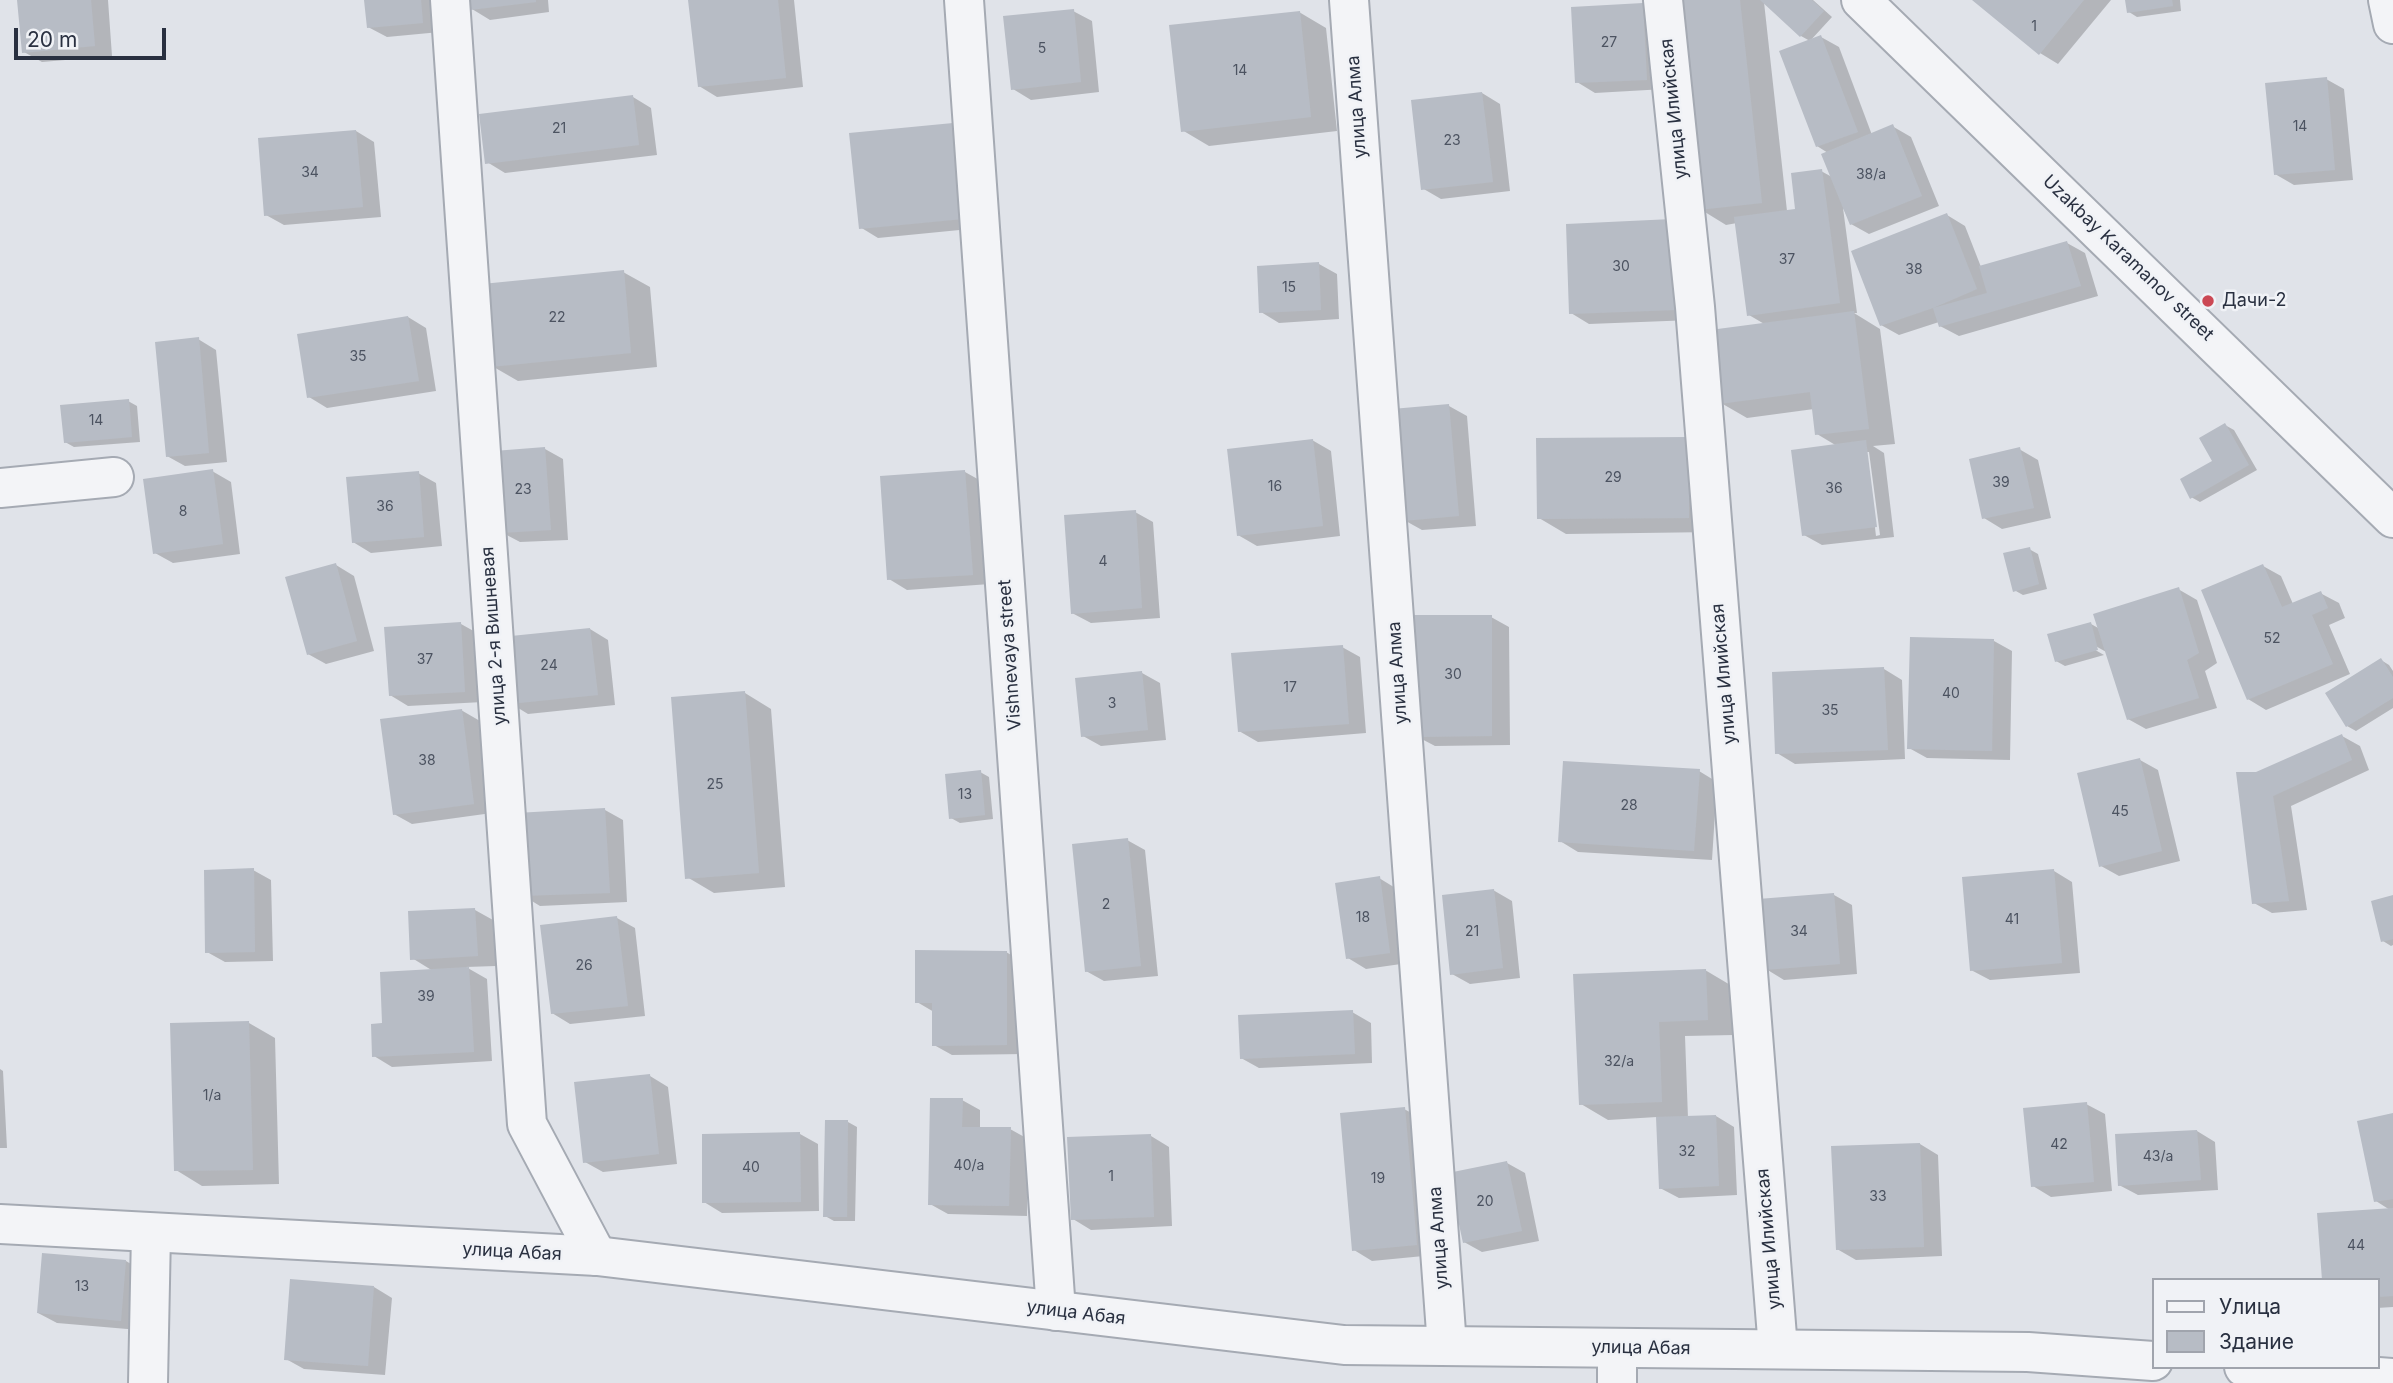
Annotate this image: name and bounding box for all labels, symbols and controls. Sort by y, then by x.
scale bar [18,14,170,58]
house number: 1 [2031,19,2037,35]
text: 20 m [27,27,77,52]
house number: 27 [1601,35,1617,51]
street label: улица Илийская [1656,37,1692,181]
house number: 5 [1038,41,1046,57]
street label: улица Алма [1343,55,1371,159]
house number: 14 [1233,63,1247,79]
house number: 14 [2293,119,2307,135]
house number: 21 [552,121,566,137]
house number: 23 [1443,133,1461,149]
house number: 34 [301,165,319,181]
house number: 38/а [1856,167,1886,183]
street label: Uzakbay Karamanov street [2038,171,2218,345]
house number: 37 [1779,252,1795,268]
house number: 30 [1612,259,1630,275]
house number: 38 [1905,262,1923,278]
house number: 15 [1282,280,1296,296]
place label: Дачи-2 [2222,290,2287,312]
marker: Дачи-2 [2200,293,2216,309]
house number: 22 [548,310,566,326]
house number: 35 [349,349,367,365]
house number: 14 [89,413,103,429]
house number: 29 [1604,470,1622,486]
house number: 39 [1992,475,2010,491]
house number: 16 [1268,479,1282,495]
house number: 36 [1825,481,1843,497]
house number: 23 [514,482,532,498]
house number: 36 [376,499,394,515]
house number: 8 [179,504,187,520]
street label: улица 2-я Вишневая [477,546,511,726]
house number: 4 [1098,554,1108,570]
street label: Vishnevaya street [994,579,1026,731]
street label: улица Илийская [1707,603,1741,745]
street label: улица Алма [1384,621,1412,725]
house number: 52 [2263,631,2281,647]
house number: 37 [417,652,433,668]
house number: 24 [540,658,558,674]
house number: 30 [1444,667,1462,683]
house number: 17 [1283,680,1297,696]
house number: 40 [1942,686,1960,702]
house number: 3 [1108,696,1116,712]
house number: 35 [1821,703,1839,719]
house number: 38 [418,753,436,769]
house number: 25 [706,777,724,793]
house number: 13 [958,787,972,803]
house number: 28 [1620,798,1638,814]
house number: 45 [2111,804,2129,820]
house number: 2 [1102,897,1110,913]
house number: 18 [1356,910,1370,926]
house number: 41 [2005,912,2019,928]
house number: 21 [1465,924,1479,940]
house number: 34 [1790,924,1808,940]
house number: 26 [575,958,593,974]
house number: 39 [417,989,435,1005]
house number: 32/а [1604,1054,1634,1070]
house number: 1/а [203,1088,221,1104]
house number: 42 [2050,1137,2068,1153]
house number: 32 [1678,1144,1696,1160]
house number: 43/а [2143,1149,2173,1165]
house number: 40/а [954,1158,984,1174]
house number: 40 [742,1160,760,1176]
street label: улица Илийская [1752,1168,1786,1310]
house number: 1 [1108,1169,1114,1185]
house number: 19 [1371,1171,1385,1187]
street label: улица Алма [1425,1186,1453,1290]
house number: 33 [1869,1189,1887,1205]
house number: 20 [1476,1194,1494,1210]
house number: 44 [2347,1238,2365,1254]
street label: улица Абая [462,1239,562,1265]
legend [2152,1278,2379,1369]
house number: 13 [75,1279,89,1295]
text: Улица [2219,1294,2281,1319]
street label: улица Абая [1025,1296,1127,1330]
text: Здание [2219,1329,2294,1354]
street label: улица Абая [1591,1336,1691,1360]

